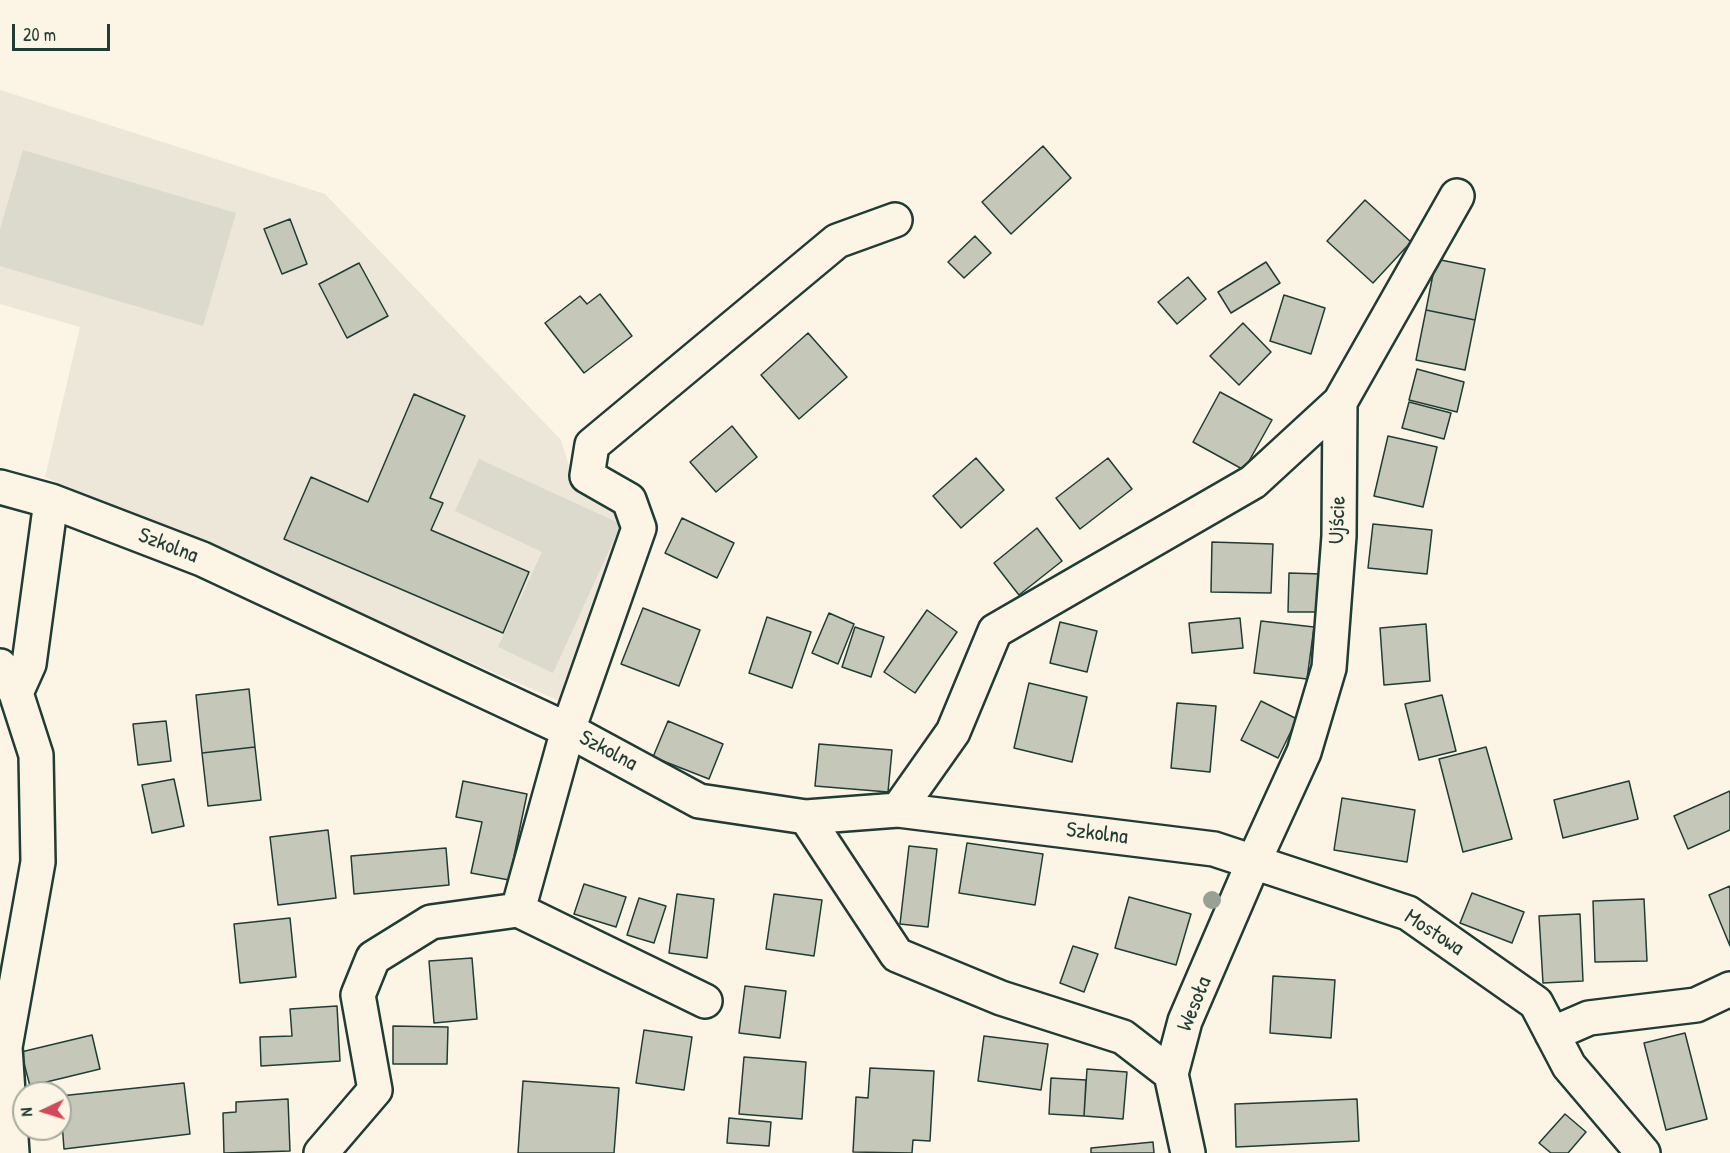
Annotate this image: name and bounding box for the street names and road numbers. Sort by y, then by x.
street label: Ujście [1324,496,1352,544]
street label: Szkolna [134,523,202,569]
street label: Szkolna [574,725,642,777]
street label: Szkolna [1065,817,1129,851]
street label: Mostowa [1399,904,1469,962]
street label: Wesoła [1172,973,1218,1035]

